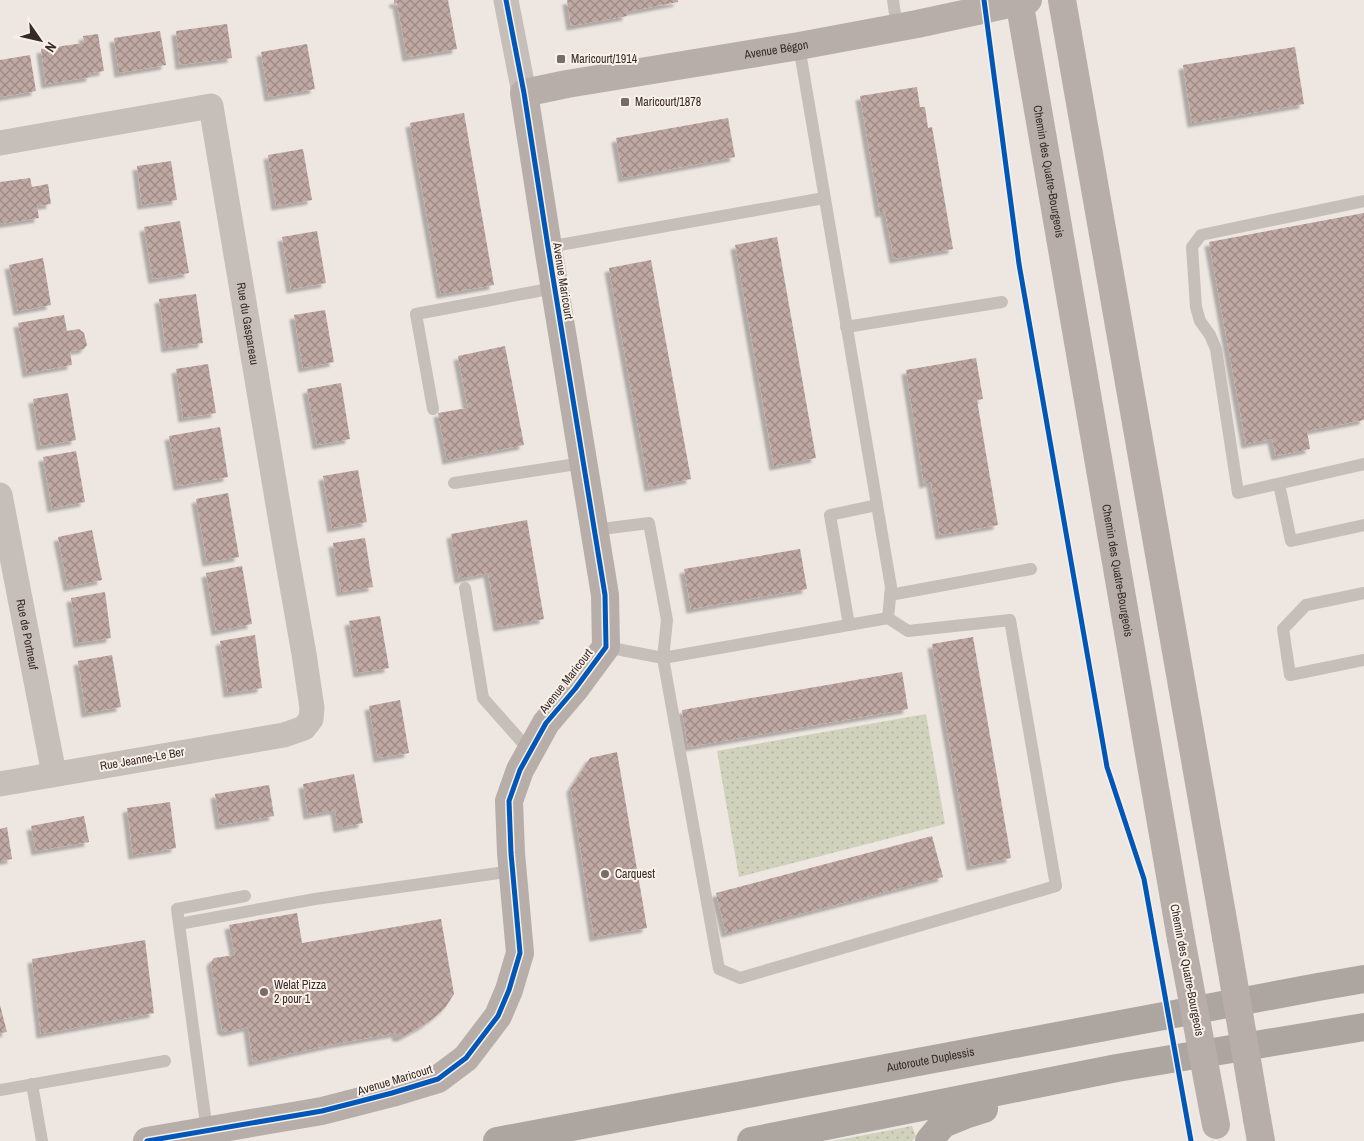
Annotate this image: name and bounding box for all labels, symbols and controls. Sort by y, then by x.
north arrow [15,15,65,65]
street label: Avenue Bégon [742,36,810,63]
text: N [41,39,61,56]
place label: Maricourt/1914 [571,51,638,67]
marker: Maricourt/1914 [555,53,567,65]
place label: Maricourt/1878 [635,94,701,110]
marker: Maricourt/1878 [619,96,631,108]
street label: Chemin des Quatre-Bourgeois [1029,104,1068,239]
street label: Avenue Maricourt [549,240,577,321]
street label: Rue du Gaspareau [233,281,262,366]
street label: Chemin des Quatre-Bourgeois [1098,503,1137,638]
street label: Rue de Portneuf [12,598,42,671]
street label: Avenue Maricourt [535,645,596,717]
street label: Rue Jeanne-Le Ber [99,744,186,774]
place label: Carquest [615,866,655,882]
marker: Carquest [599,868,611,880]
street label: Chemin des Quatre-Bourgeois [1166,903,1208,1037]
place label: Welat Pizza 2 pour 1 [274,977,327,1007]
marker: Welat Pizza 2 pour 1 [258,986,270,998]
street label: Autoroute Duplessis [884,1044,976,1076]
street label: Avenue Maricourt [355,1061,435,1099]

